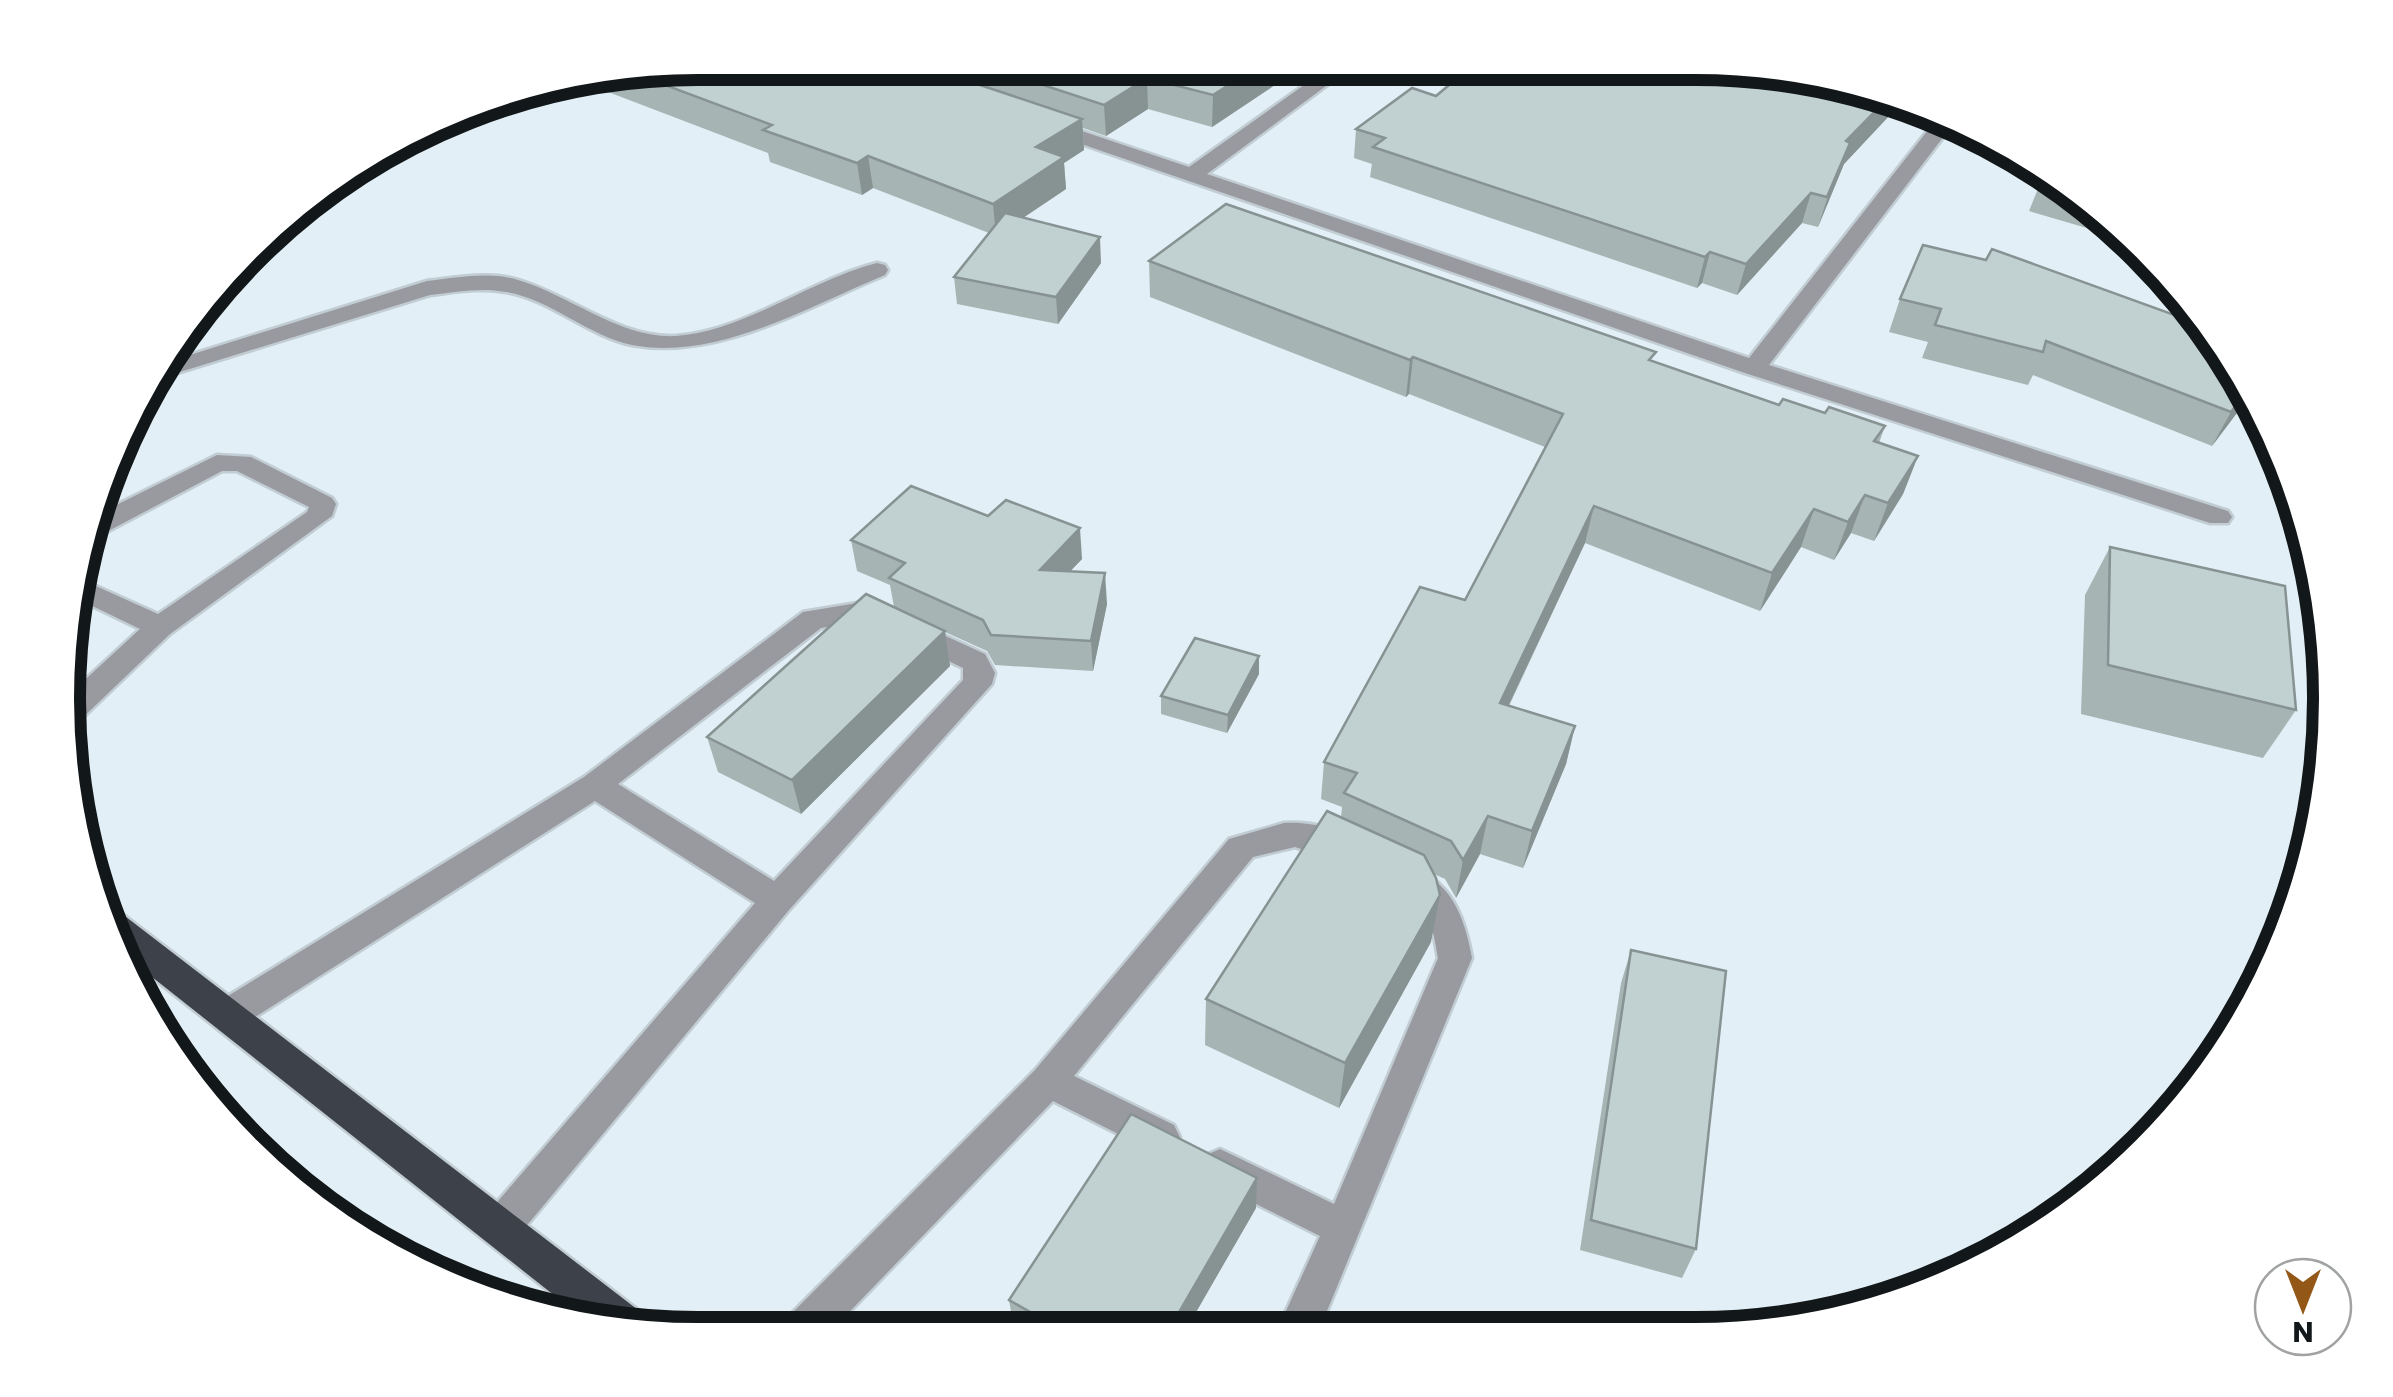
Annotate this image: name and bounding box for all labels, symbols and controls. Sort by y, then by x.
north arrow [2253,1257,2353,1357]
text: N [2292,1312,2314,1351]

